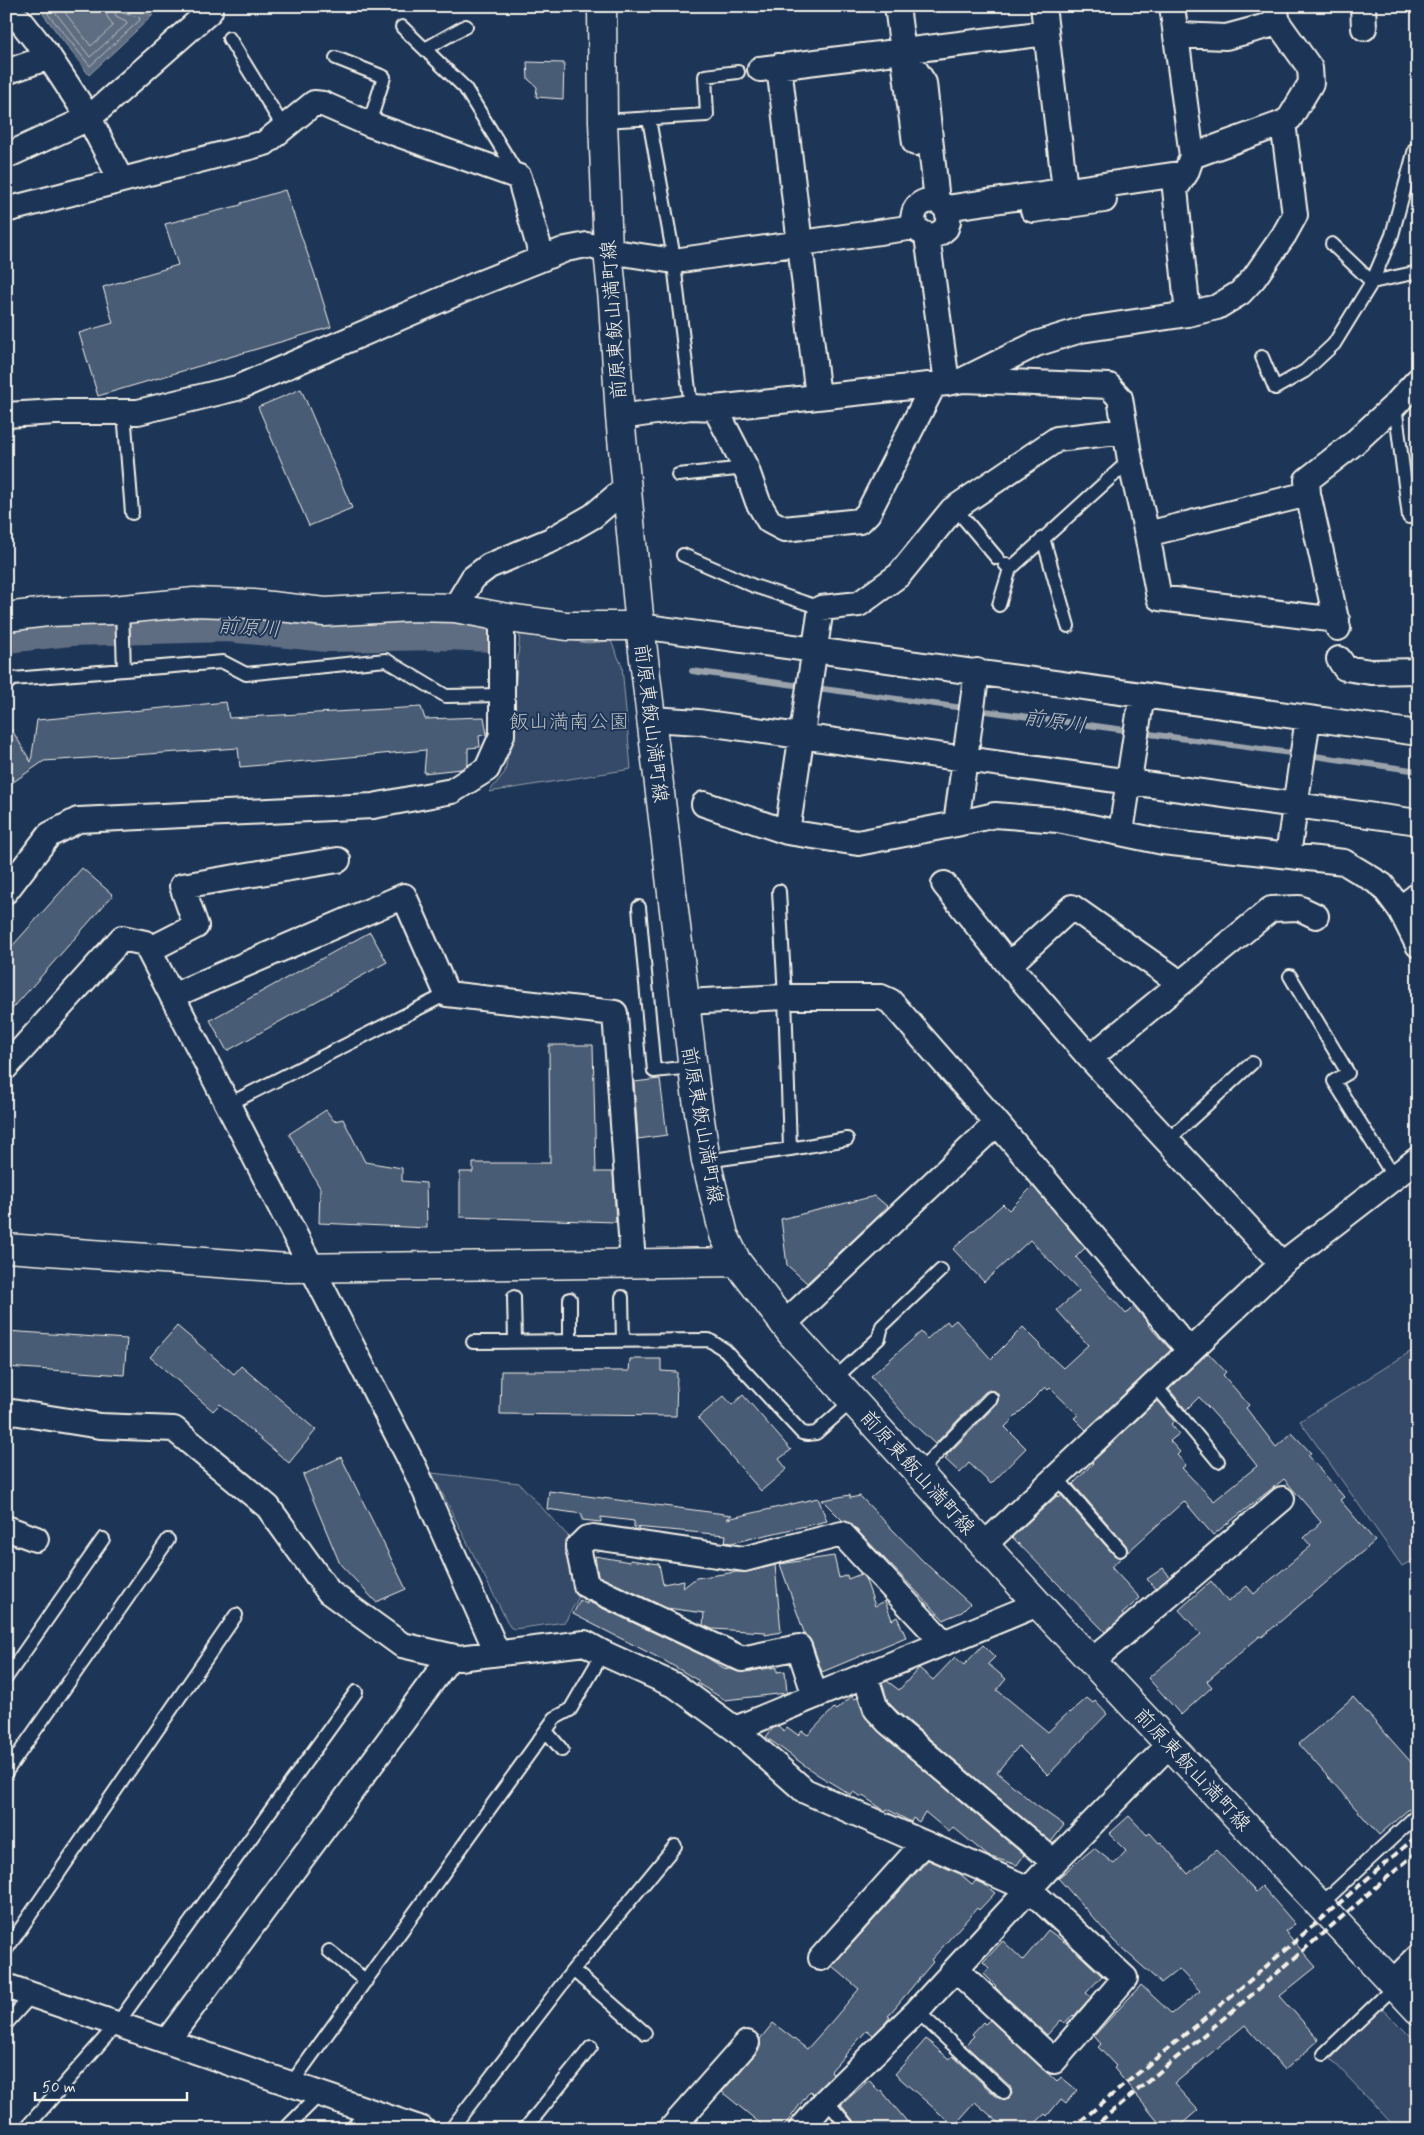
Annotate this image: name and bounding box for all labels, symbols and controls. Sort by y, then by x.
street label: 前原東飯山満町線 [595,239,634,401]
water label: 前原川 [217,612,281,644]
street label: 前原東飯山満町線 [627,642,674,804]
water label: 前原川 [1022,704,1088,740]
park label: 飯山満南公園 [509,709,629,736]
street label: 前原東飯山満町線 [674,1044,729,1206]
street label: 前原東飯山満町線 [853,1405,980,1541]
street label: 前原東飯山満町線 [1127,1702,1256,1838]
scale bar [35,2070,188,2102]
text: 50 m [42,2078,76,2098]

